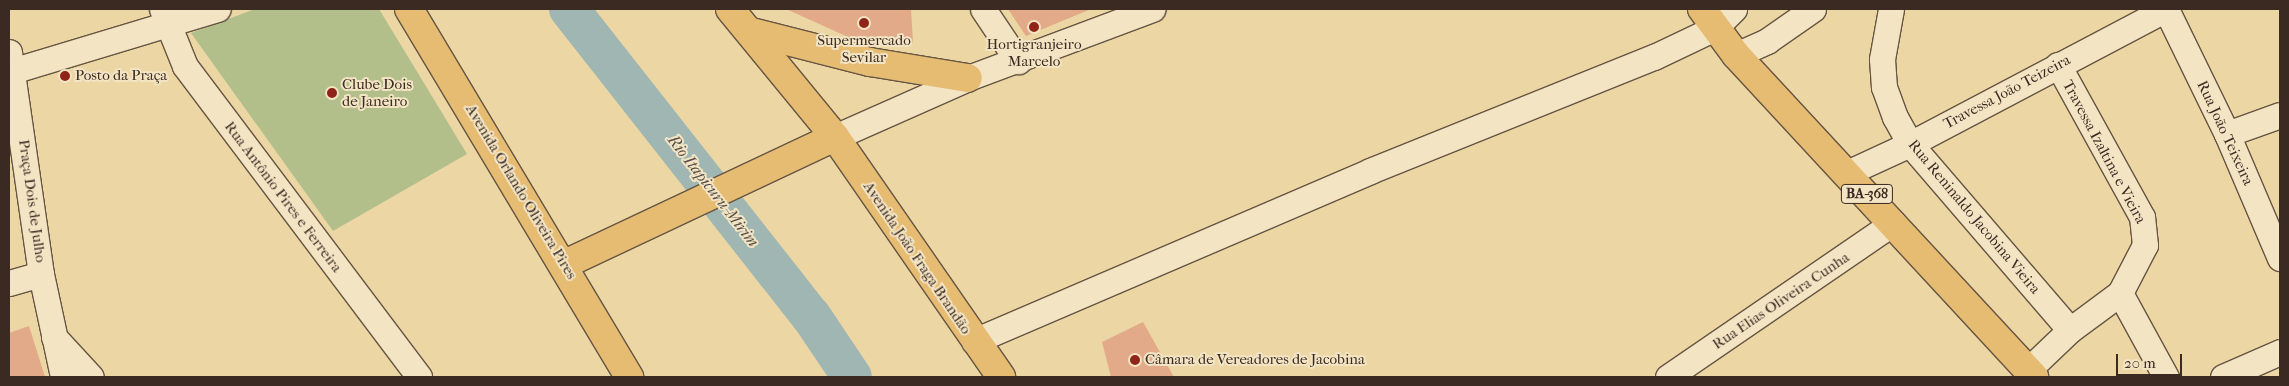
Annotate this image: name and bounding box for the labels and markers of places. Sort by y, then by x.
marker: Supermercado Sevilar [858,17,870,29]
marker: Hortigranjeiro Marcelo [1028,21,1040,33]
place label: Supermercado Sevilar [817,31,911,66]
place label: Hortigranjeiro Marcelo [987,35,1081,70]
place label: Posto da Praça [75,67,167,85]
marker: Posto da Praça [59,70,71,82]
place label: Clube Dois de Janeiro [342,75,412,110]
marker: Clube Dois de Janeiro [326,87,338,99]
place label: Câmara de Vereadores de Jacobina [1145,351,1365,369]
marker: Câmara de Vereadores de Jacobina [1129,354,1141,366]

